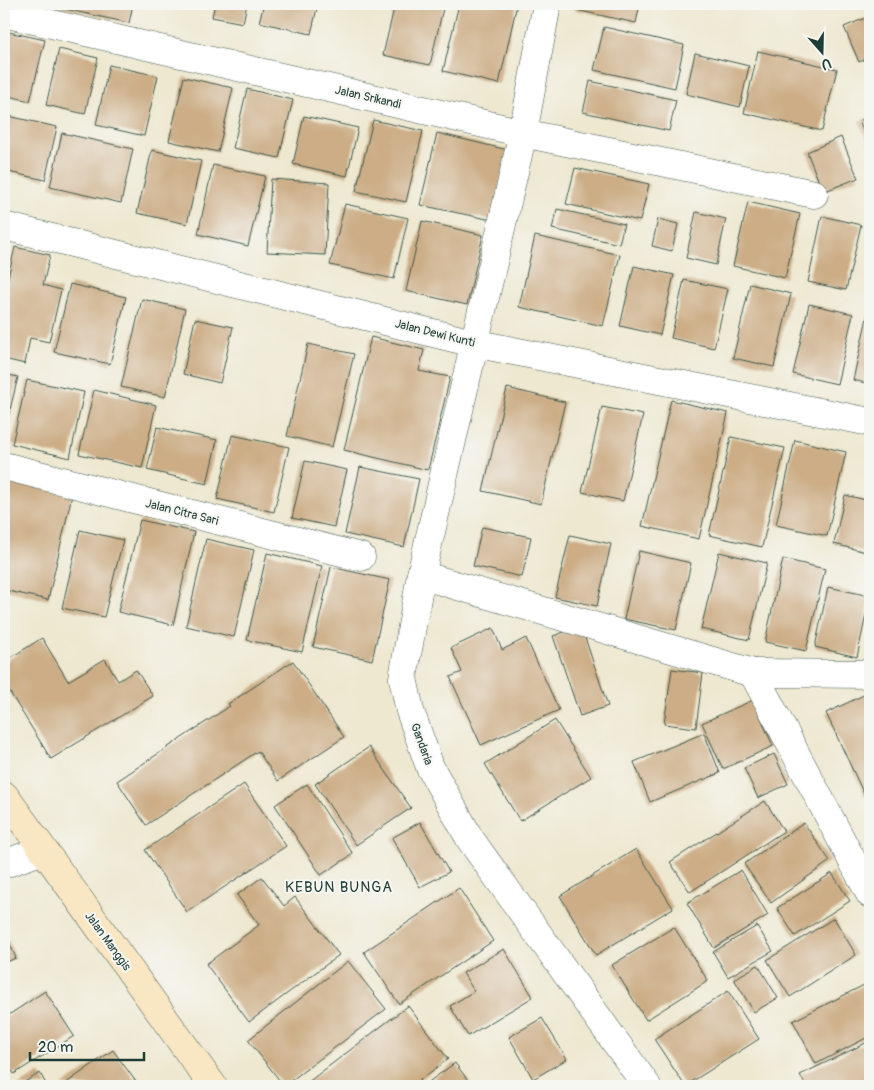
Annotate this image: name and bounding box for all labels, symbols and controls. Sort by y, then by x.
north arrow [796,28,846,78]
text: U [819,54,834,73]
street label: Jalan Srikandi [333,83,402,112]
street label: Jalan Dewi Kunti [393,316,476,351]
street label: Jalan Citra Sari [144,496,220,529]
street label: Gandaria [407,721,436,768]
district label: KEBUN BUNGA [285,878,393,897]
street label: Jalan Manggis [81,909,134,974]
scale bar [30,1030,144,1062]
text: 20 m [38,1038,73,1057]

